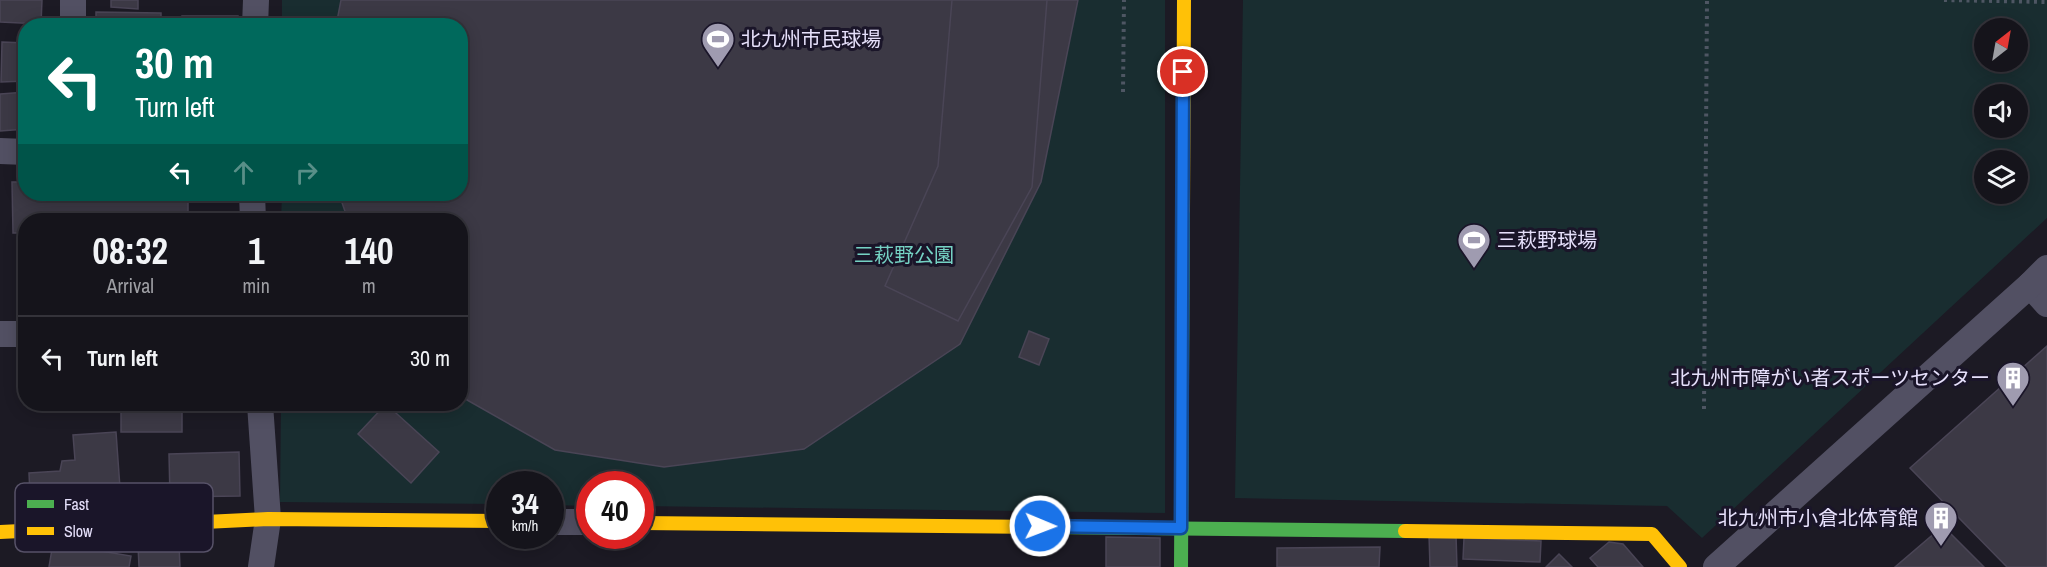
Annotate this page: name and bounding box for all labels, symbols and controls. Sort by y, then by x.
north arrow [1974,18,2028,72]
map controls [1974,18,2028,204]
sports icon: 北九州市民球場 [700,21,736,68]
place label: 北九州市民球場 [741,25,881,52]
text: 30 m [135,35,214,91]
icon: left [36,42,114,120]
pin [1157,46,1208,97]
icon: arrive [1166,55,1199,88]
button: sound [1974,84,2028,138]
text: Turn left [135,89,214,125]
button: layers [1974,150,2028,204]
icon: left [164,156,197,189]
icon: ahead [227,156,260,189]
icon: right [290,156,323,189]
sports icon: 三萩野球場 [1456,222,1492,269]
place label: 三萩野球場 [1497,226,1597,253]
text: 08:32 [92,227,168,275]
text: 1 [248,227,264,275]
text: 140 [344,227,394,275]
park label: 三萩野公園 [854,241,954,268]
text: Arrival [107,272,154,299]
text: min [242,272,270,299]
text: m [362,272,376,299]
icon: left [36,342,69,375]
text: Turn left [87,343,158,373]
text: 30 m [410,343,450,373]
building icon: 北九州市障がい者スポーツセンター [1995,360,2031,407]
place label: 北九州市障がい者スポーツセンター [1670,364,1990,391]
speed limit sign: 40 [576,471,654,549]
legend [15,483,213,552]
text: 34 [511,483,539,523]
text: Fast [64,493,89,515]
position arrow [1008,494,1072,558]
building icon: 北九州市小倉北体育館 [1923,500,1959,547]
place label: 北九州市小倉北体育館 [1718,504,1918,531]
text: km/h [512,515,538,536]
text: Slow [64,520,93,542]

